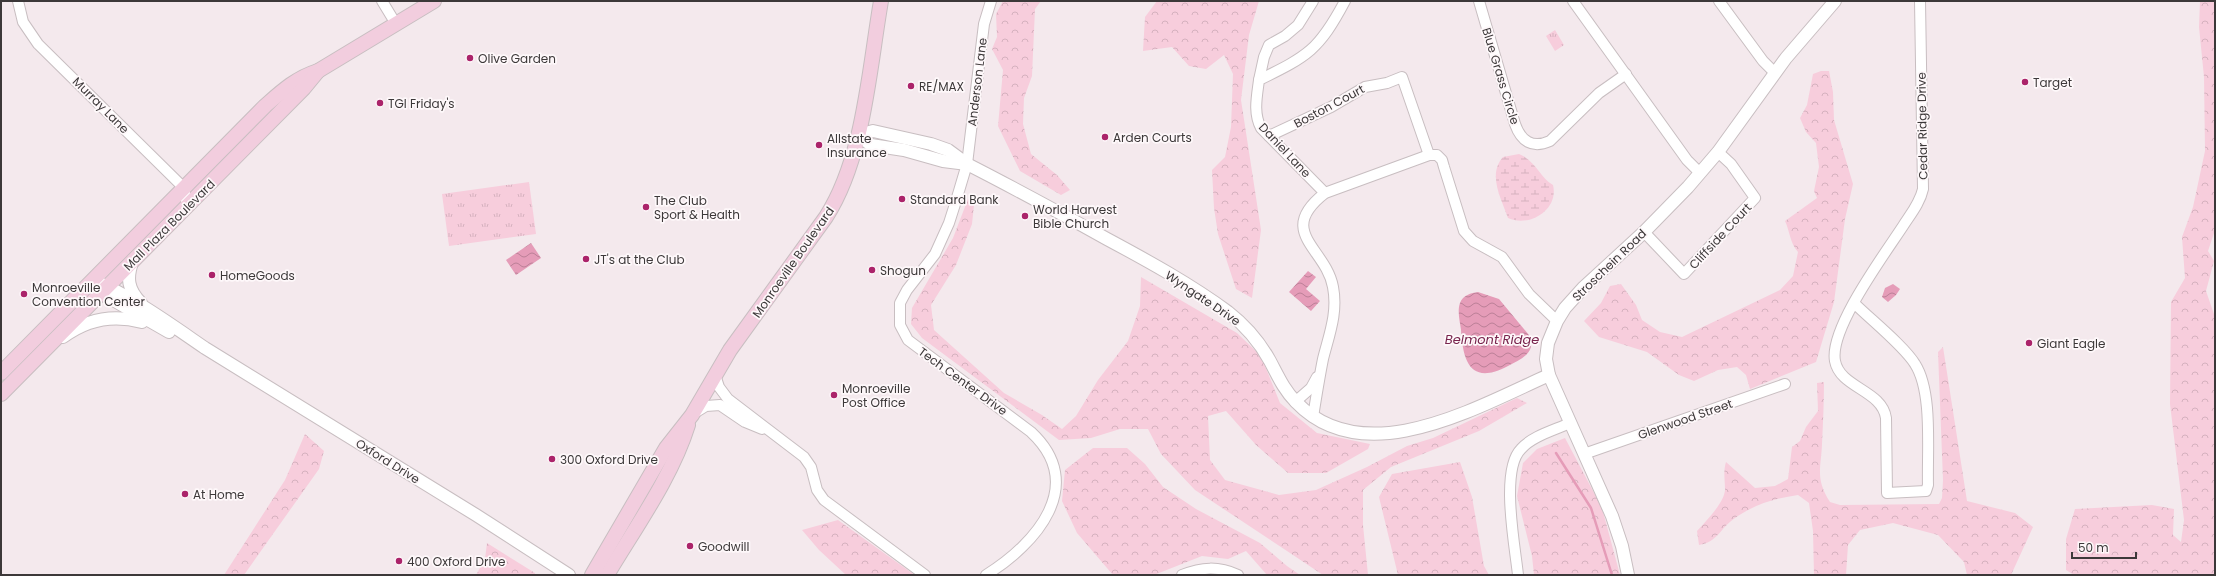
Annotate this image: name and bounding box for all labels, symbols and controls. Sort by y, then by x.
street label: Blue Grass Circle [1478,25,1524,127]
street label: Anderson Lane [963,37,991,127]
place label: Olive Garden [478,50,556,67]
marker: Olive Garden [465,53,475,63]
street label: Cedar Ridge Drive [1913,72,1931,180]
street label: Murray Lane [69,73,133,137]
place label: Target [2033,74,2072,91]
marker: Target [2020,77,2030,87]
place label: RE/MAX [919,78,964,95]
street label: Boston Court [1291,80,1367,132]
marker: RE/MAX [906,81,916,91]
place label: TGI Friday's [388,95,455,112]
marker: TGI Friday's [375,98,385,108]
street label: Daniel Lane [1255,119,1315,181]
place label: Arden Courts [1113,129,1192,146]
place label: Allstate Insurance [827,130,887,161]
marker: Arden Courts [1100,132,1110,142]
marker: Allstate Insurance [814,140,824,150]
street label: Mall Plaza Boulevard [120,176,218,274]
place label: Standard Bank [910,191,999,208]
place label: The Club Sport & Health [654,192,740,223]
marker: Standard Bank [897,194,907,204]
street label: Cliffside Court [1685,199,1755,273]
place label: World Harvest Bible Church [1033,201,1117,232]
marker: The Club Sport & Health [641,202,651,212]
street label: Monroeville Boulevard [748,203,838,321]
marker: World Harvest Bible Church [1020,211,1030,221]
street label: Stroschein Road [1568,225,1650,305]
place label: JT's at the Club [594,251,685,268]
marker: JT's at the Club [581,254,591,264]
place label: Shogun [880,262,926,279]
marker: Shogun [867,265,877,275]
street label: Wyngate Drive [1162,266,1244,330]
place label: HomeGoods [220,267,295,284]
marker: HomeGoods [207,270,217,280]
place label: Monroeville Convention Center [32,279,146,310]
marker: Monroeville Convention Center [19,289,29,299]
water label: Belmont Ridge [1445,330,1539,349]
place label: Giant Eagle [2037,335,2105,352]
marker: Giant Eagle [2024,338,2034,348]
street label: Tech Center Drive [915,343,1011,419]
place label: Monroeville Post Office [842,380,910,411]
marker: Monroeville Post Office [829,390,839,400]
street label: Glenwood Street [1635,395,1735,443]
street label: Oxford Drive [353,435,423,487]
place label: 300 Oxford Drive [560,451,658,468]
marker: 300 Oxford Drive [547,454,557,464]
place label: At Home [193,486,244,503]
marker: At Home [180,489,190,499]
scale bar [2072,534,2136,560]
place label: Goodwill [698,538,750,555]
text: 50 m [2078,539,2109,556]
marker: Goodwill [685,541,695,551]
place label: 400 Oxford Drive [407,553,506,570]
marker: 400 Oxford Drive [394,556,404,566]

